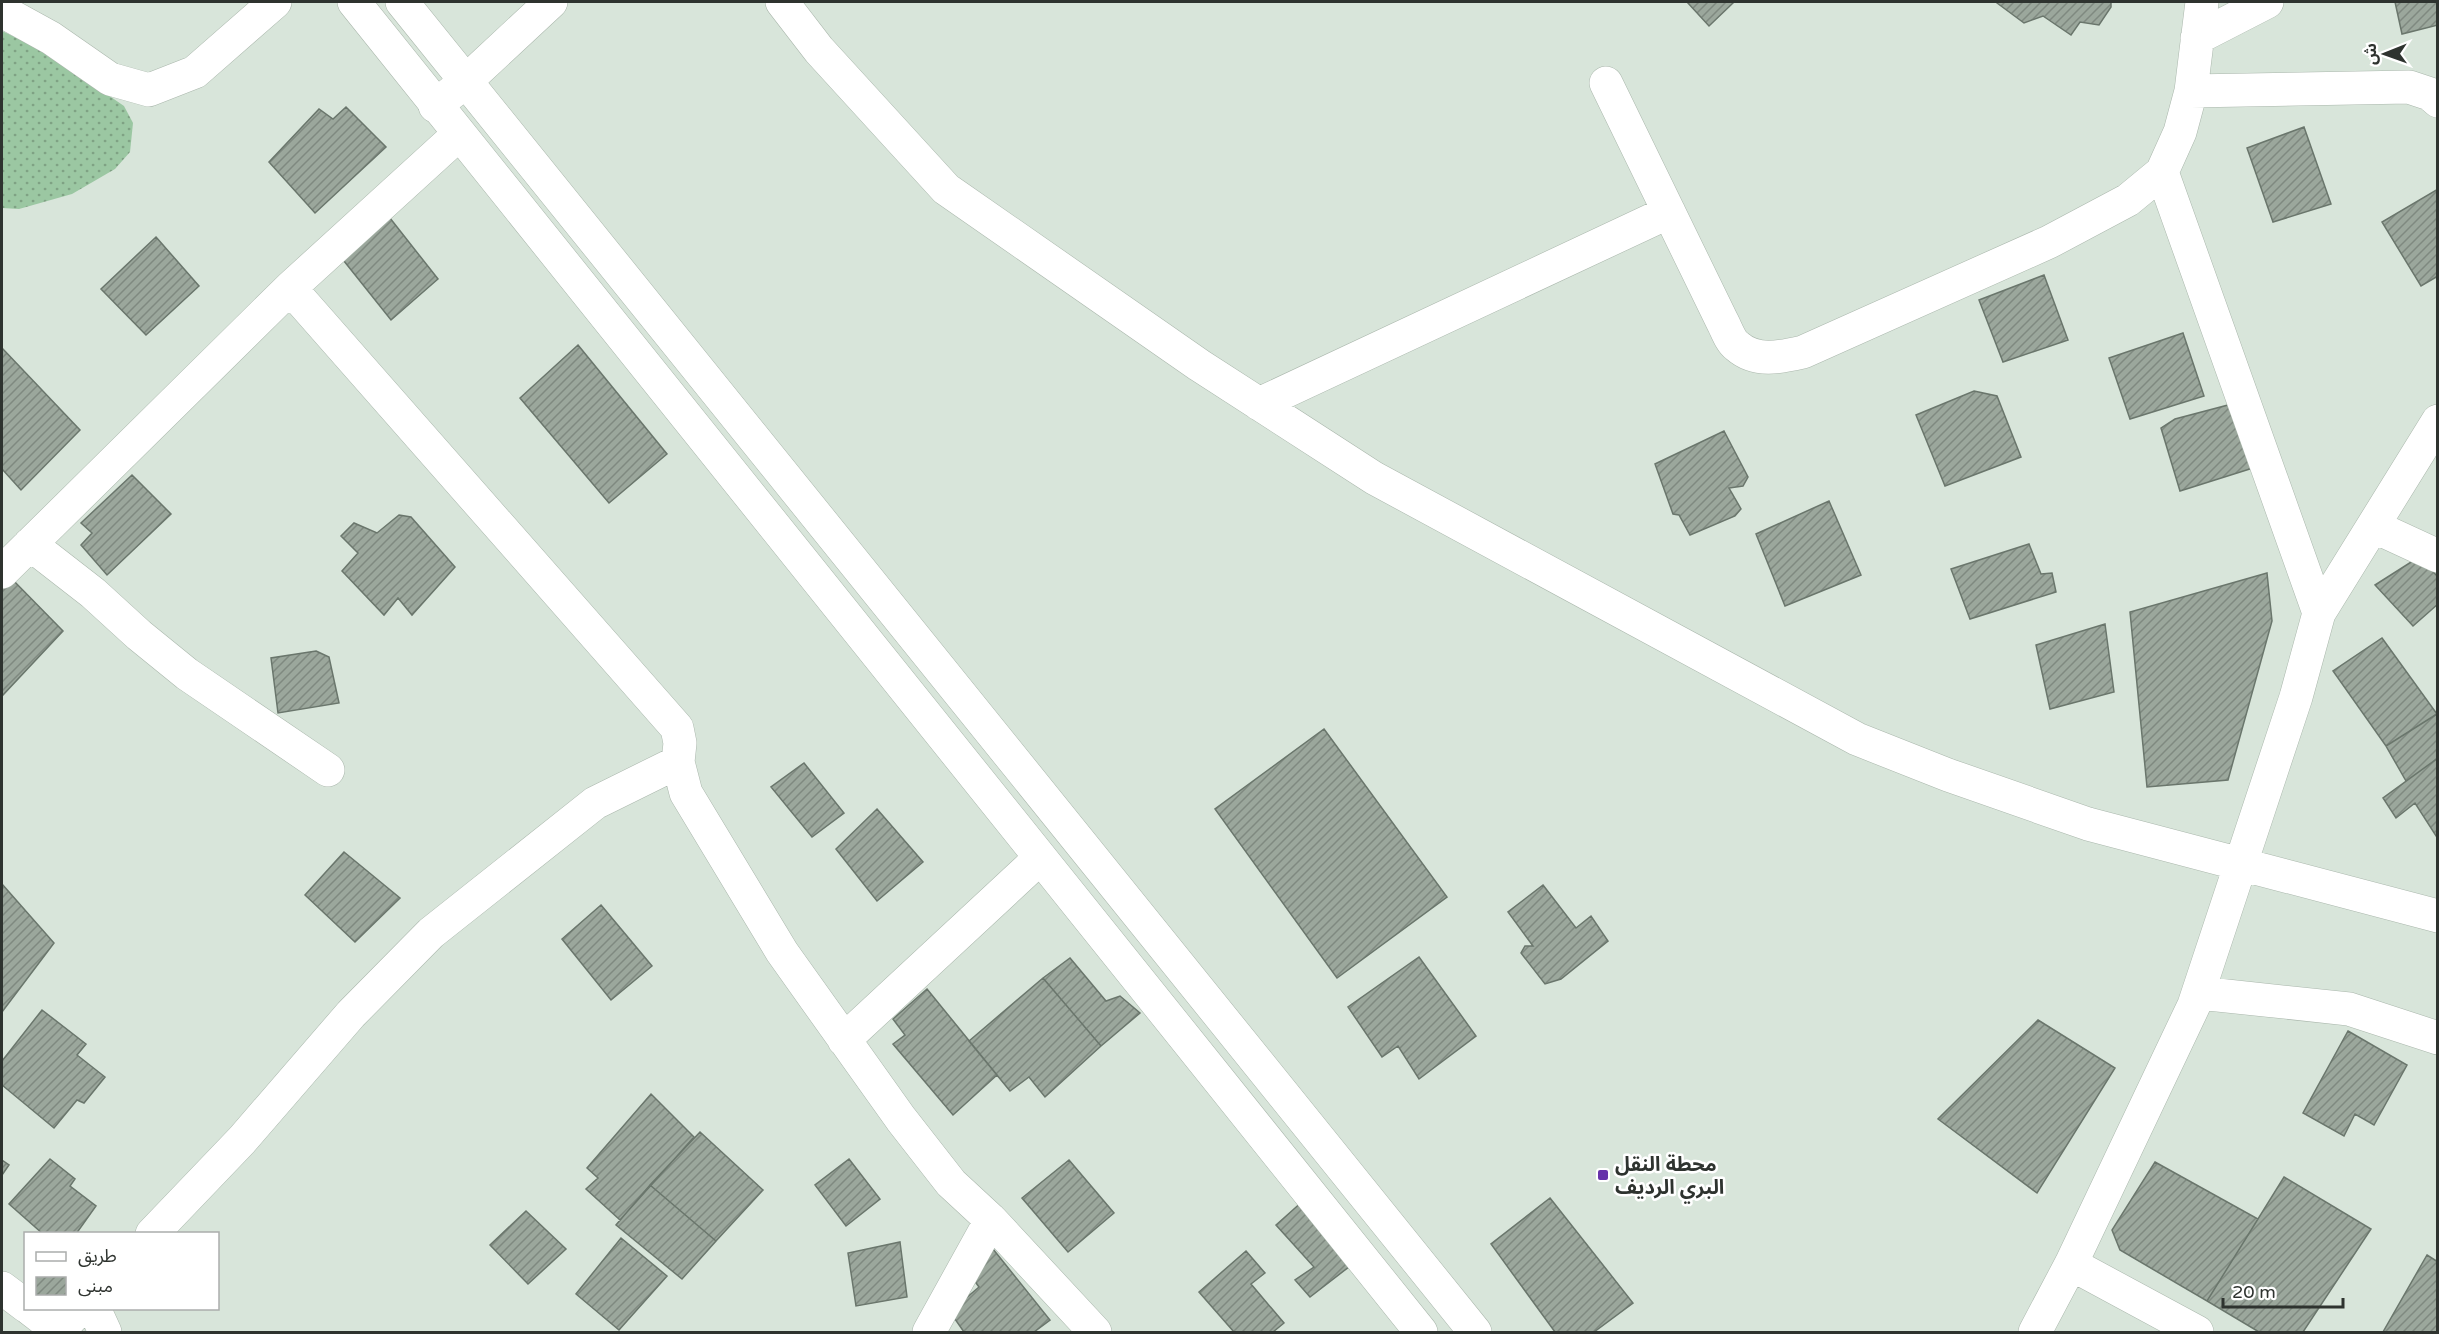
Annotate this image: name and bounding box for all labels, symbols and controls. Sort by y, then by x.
north arrow [2355,24,2415,84]
text: ش [2361,43,2381,65]
place label: محطة النقل البري الرديف [1615,1153,1724,1204]
marker: محطة النقل البري الرديف [1596,1168,1610,1182]
legend [24,1232,219,1310]
text: طريق [78,1245,117,1267]
scale bar [2223,1271,2343,1309]
text: مبنى [78,1275,113,1297]
text: 20 m [2232,1281,2276,1303]

